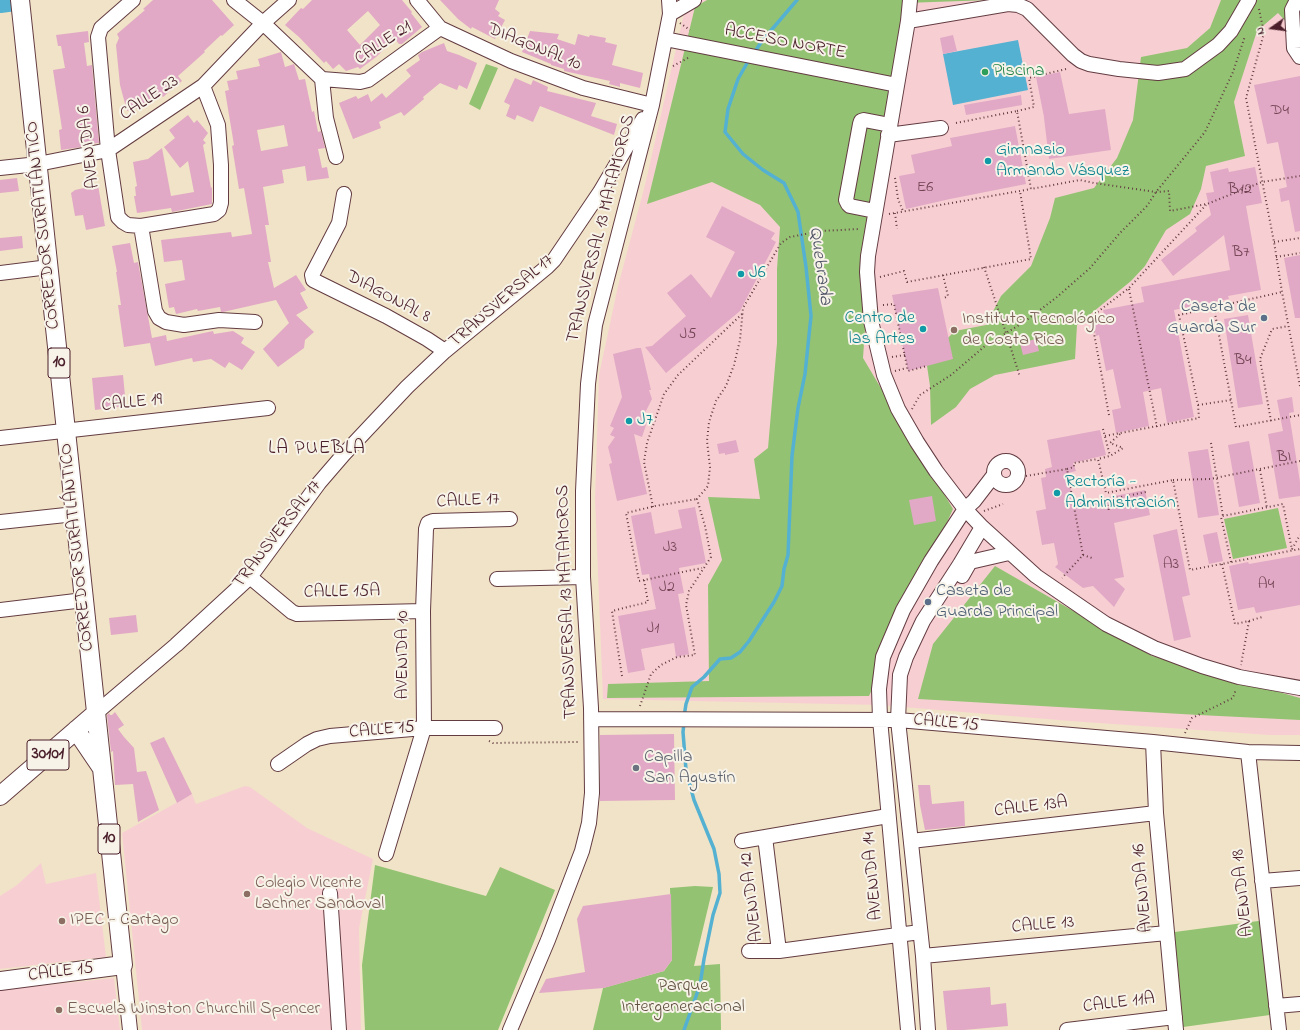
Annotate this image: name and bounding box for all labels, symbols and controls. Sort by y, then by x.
north arrow [1252,8,1292,48]
street label: CALLE 21 [351,17,417,71]
street label: DIAGONAL 10 [484,19,584,77]
street label: ACCESO NORTE [722,21,848,65]
text: N [1252,25,1269,36]
place label: Piscina [993,61,1045,83]
marker: Piscina [980,67,990,77]
street label: CALLE 23 [117,72,183,126]
house number: D4 [1271,101,1289,121]
street label: AVENIDA 6 [74,104,106,190]
street label: TRANSVERSAL 13 MATAMOROS [563,113,641,345]
street label: CORREDOR SURATLÁNTICO [22,120,66,330]
place label: Gimnasio Armando Vásquez [996,140,1129,182]
marker: Gimnasio Armando Vásquez [983,156,993,166]
house number: E6 [917,178,933,198]
house number: B12 [1228,180,1252,200]
water label: Quebrada [802,225,836,307]
house number: B7 [1232,243,1250,263]
street label: TRANSVERSAL 17 [445,251,559,353]
place label: J6 [749,263,766,285]
street label: DIAGONAL 8 [342,267,434,329]
marker: J6 [736,269,746,279]
place label: Caseta de Guarda Sur [1167,297,1256,340]
place label: Centro de las Artes [845,308,915,350]
place label: Instituto Tecnológico de Costa Rica [962,309,1115,352]
marker: Caseta de Guarda Sur [1259,313,1269,323]
marker: Centro de las Artes [918,324,928,334]
house number: J5 [680,325,696,345]
marker: Instituto Tecnológico de Costa Rica [949,325,959,335]
road number: 10 [48,348,70,378]
house number: B4 [1234,351,1252,371]
street label: CALLE 19 [101,390,163,418]
place label: J7 [637,410,653,432]
marker: J7 [624,416,634,426]
district label: LA PUEBLA [268,439,366,461]
street label: CORREDOR SURATLÁNTICO [56,442,100,652]
house number: BI [1277,448,1291,468]
place label: Rectoría - Administración [1065,472,1176,514]
street label: TRANSVERSAL 17 [229,477,327,593]
street label: TRANSVERSAL 13 MATAMOROS [553,484,583,720]
marker: Rectoría - Administración [1052,488,1062,498]
street label: CALLE 17 [436,490,500,514]
house number: J3 [663,538,677,558]
house number: A3 [1163,555,1179,575]
house number: A4 [1258,575,1274,595]
house number: J2 [659,578,675,598]
place label: Caseta de Guarda Principal [936,581,1058,624]
street label: CALLE 15A [303,582,381,604]
marker: Caseta de Guarda Principal [923,597,933,607]
street label: AVENIDA 10 [393,610,415,700]
house number: J1 [647,619,659,639]
street label: CALLE 15 [912,710,980,738]
street label: CALLE 15 [348,717,416,745]
road number: 30101 [27,740,69,770]
place label: Capilla San Agustín [644,747,735,790]
marker: Capilla San Agustín [631,763,641,773]
street label: CALLE 13A [993,793,1069,823]
road number: 10 [98,824,120,854]
street label: AVENIDA 14 [859,831,889,921]
street label: AVENIDA 16 [1129,843,1159,933]
street label: AVENIDA 18 [1229,848,1259,938]
street label: AVENIDA 12 [737,851,769,943]
place label: Colegio Vicente Lachner Sandoval [255,873,384,916]
marker: Colegio Vicente Lachner Sandoval [242,889,252,899]
place label: IPEC - Cartago [70,910,179,932]
street label: CALLE 13 [1011,913,1075,939]
marker: IPEC - Cartago [57,916,67,926]
street label: CALLE 15 [27,958,95,988]
park label: Parque Intergeneracional [621,976,745,1018]
street label: CALLE 11A [1082,989,1156,1019]
place label: Escuela Winston Churchill Spencer [67,999,320,1021]
marker: Escuela Winston Churchill Spencer [54,1005,64,1015]

